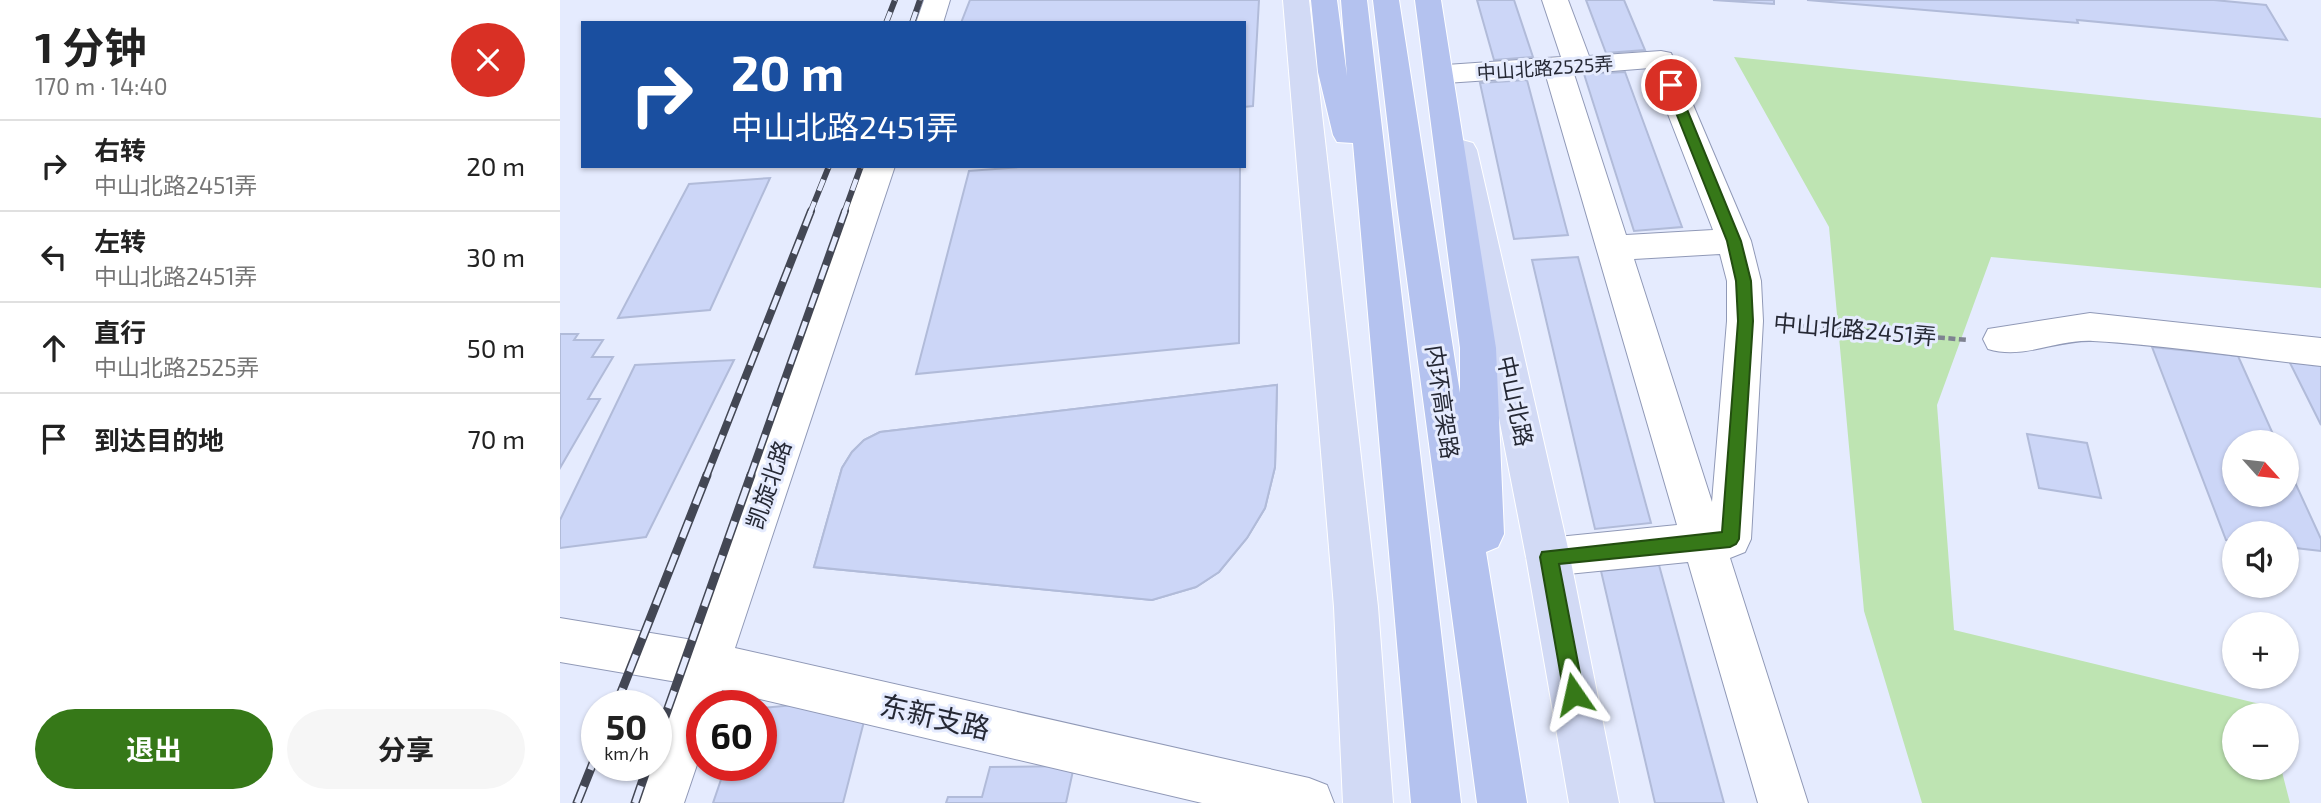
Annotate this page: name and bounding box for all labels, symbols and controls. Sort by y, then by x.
text: 1 分钟 [35,21,146,71]
button: close [451,23,525,97]
text: 20 m [731,42,844,101]
icon: right [616,49,707,140]
street label: 中山北路2525弄 [1476,51,1614,84]
pin [1641,55,1701,115]
icon: arrive [1652,66,1690,104]
text: 170 m · 14:40 [35,72,168,100]
text: 中山北路2451弄 [731,107,959,145]
text: 右转 [94,134,146,165]
icon: right [35,147,73,185]
text: 20 m [466,150,525,181]
text: 中山北路2451弄 [94,171,258,199]
text: 左转 [94,225,146,256]
icon: left [35,238,73,276]
text: 30 m [466,241,525,272]
text: 中山北路2451弄 [94,262,258,290]
street label: 中山北路2451弄 [1772,308,1938,350]
text: 直行 [94,316,146,347]
icon: ahead [35,329,73,367]
text: 50 m [467,332,525,363]
street label: 内环高架路 [1421,343,1465,461]
text: 中山北路2525弄 [94,353,260,381]
street label: 中山北路 [1493,353,1539,449]
icon: arrive [35,420,73,458]
text: 70 m [467,423,525,454]
text: 到达目的地 [94,424,224,455]
north arrow [2222,430,2300,508]
map controls [2222,430,2299,780]
street label: 凯旋北路 [740,437,796,533]
button: sound [2222,521,2299,598]
button: + [2222,612,2299,689]
position arrow [1537,657,1611,731]
street label: 东新支路 [877,687,994,745]
speed limit sign: 60 [686,690,777,781]
button: − [2222,703,2299,780]
text: 50 [606,705,647,747]
button: 退出 [35,709,273,789]
button: 分享 [287,709,525,789]
text: km/h [604,742,649,764]

